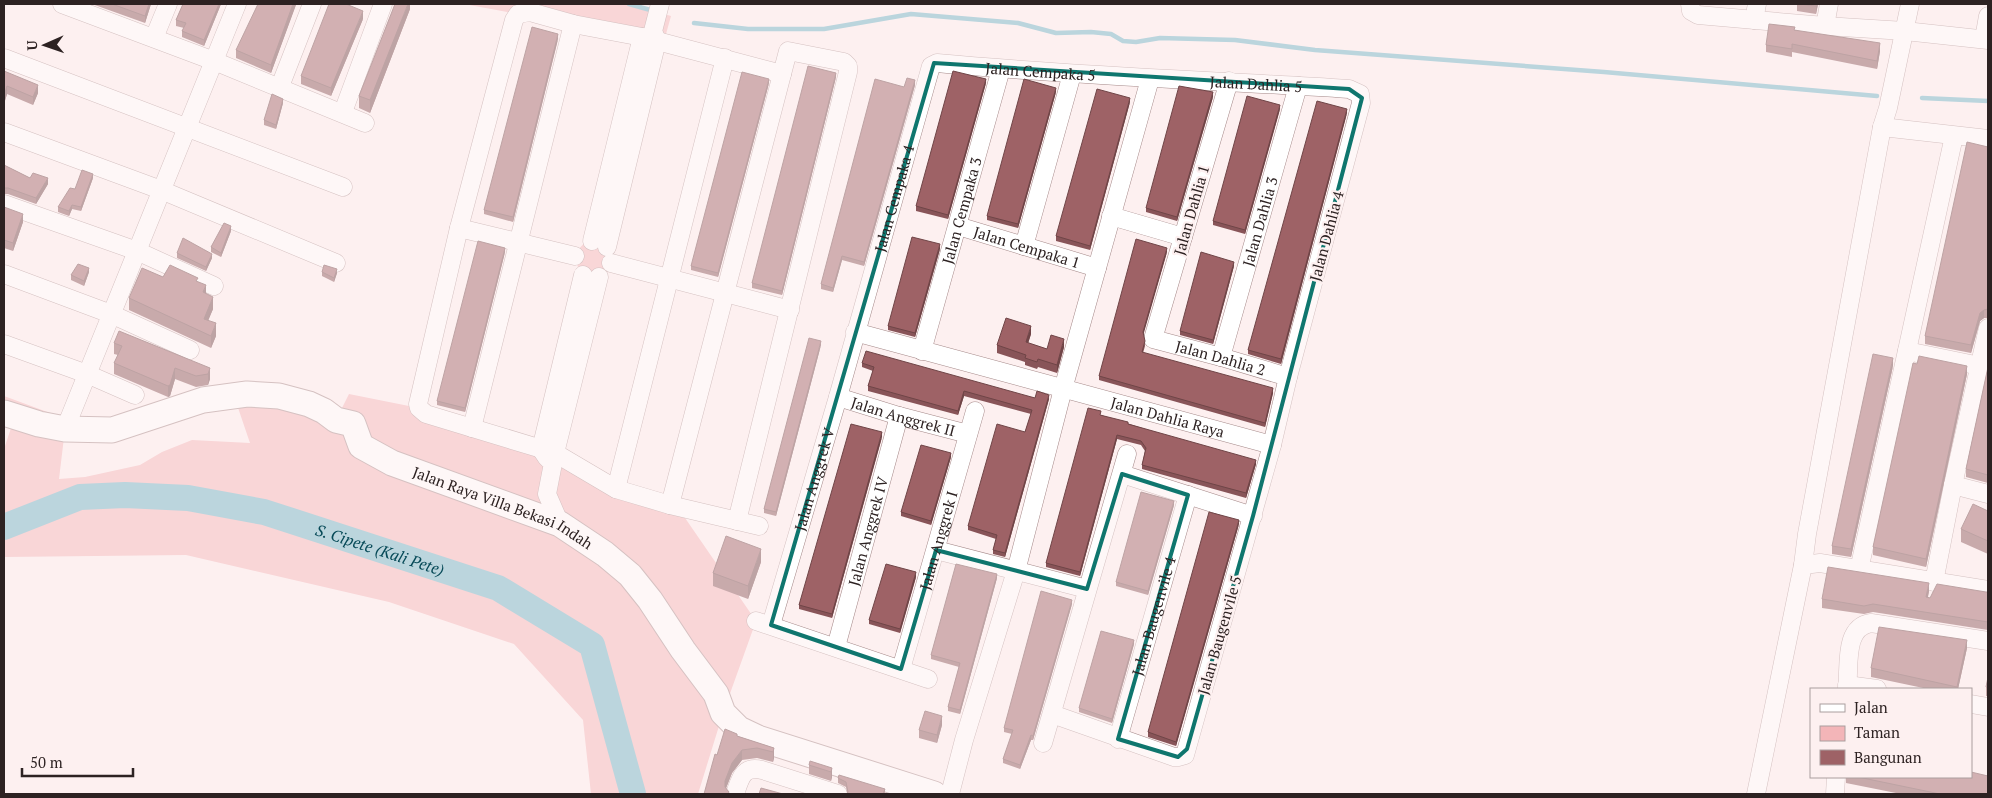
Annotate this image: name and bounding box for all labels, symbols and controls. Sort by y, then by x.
north arrow [20,20,70,70]
text: U [22,40,41,51]
street label: Jalan Cempaka 5 [985,57,1096,85]
street label: Jalan Dahlia 5 [1209,71,1303,96]
street label: Jalan Cempaka 4 [869,143,918,254]
street label: Jalan Cempaka 3 [937,155,986,266]
street label: Jalan Dahlia 1 [1169,163,1213,257]
street label: Jalan Dahlia 3 [1237,174,1282,269]
street label: Jalan Dahlia 4 [1304,189,1348,283]
street label: Jalan Cempaka 1 [971,221,1083,272]
street label: Jalan Dahlia 2 [1173,335,1268,380]
street label: Jalan Anggrek II [849,392,957,440]
street label: Jalan Dahlia Raya [1109,392,1227,442]
street label: Jalan Anggrek V [789,425,839,533]
street label: Jalan Raya Villa Bekasi Indah [410,461,597,553]
street label: Jalan Anggrek IV [843,474,892,588]
street label: Jalan Anggrek I [914,488,962,592]
water label: S. Cipete (Kali Pete) [313,518,447,581]
street label: Jalan Baugenvile 4 [1127,554,1180,678]
street label: Jalan Baugenvile 5 [1192,573,1246,697]
legend [1810,688,1972,778]
text: Jalan [1854,697,1888,717]
text: Taman [1854,722,1900,742]
scale bar [22,746,134,778]
text: Bangunan [1854,747,1922,767]
text: 50 m [30,752,63,772]

